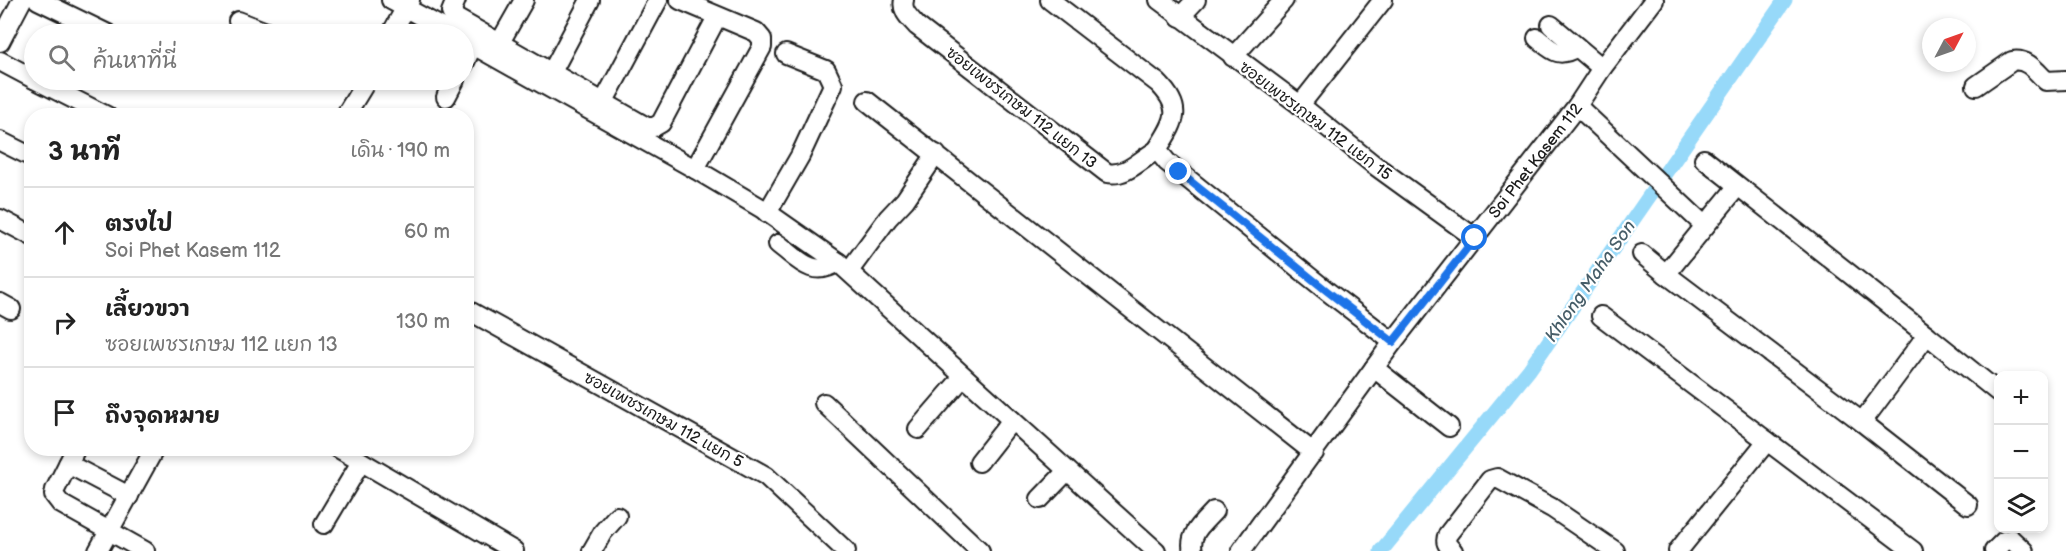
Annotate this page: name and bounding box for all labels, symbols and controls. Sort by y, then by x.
north arrow [1922,18,1976,72]
search box [24,24,474,90]
icon: search [45,41,78,74]
street label: ซอยเพชรเกษม 112 แยก 13 [942,43,1100,173]
text: ค้นหาที่นี่ [93,48,177,75]
street label: ซอยเพชรเกษม 112 แยก 15 [1235,58,1395,185]
street label: Soi Phet Kasem 112 [1485,99,1587,222]
text: 3 นาที [48,137,120,168]
text: เดิน · 190 m [350,139,450,163]
route end [1165,158,1191,184]
text: ตรงไป [105,211,173,238]
icon: ahead [48,216,81,249]
water label: Khlong Maha Son [1541,216,1640,346]
text: 60 m [404,220,450,244]
route start [1461,224,1487,250]
text: Soi Phet Kasem 112 [105,239,281,263]
text: เลี้ยวขวา [105,296,189,323]
icon: right [48,306,81,339]
text: 130 m [396,310,450,334]
text: ซอยเพชรเกษม 112 แยก 13 [105,333,338,357]
street label: ซอยเพชรเกษม 112 แยก 5 [580,368,746,472]
map controls [1994,371,2048,533]
button: + [1994,371,2048,425]
icon: arrive [48,396,81,429]
text: ถึงจุดหมาย [105,403,220,430]
button: − [1994,425,2048,479]
button: layers [1994,479,2048,533]

